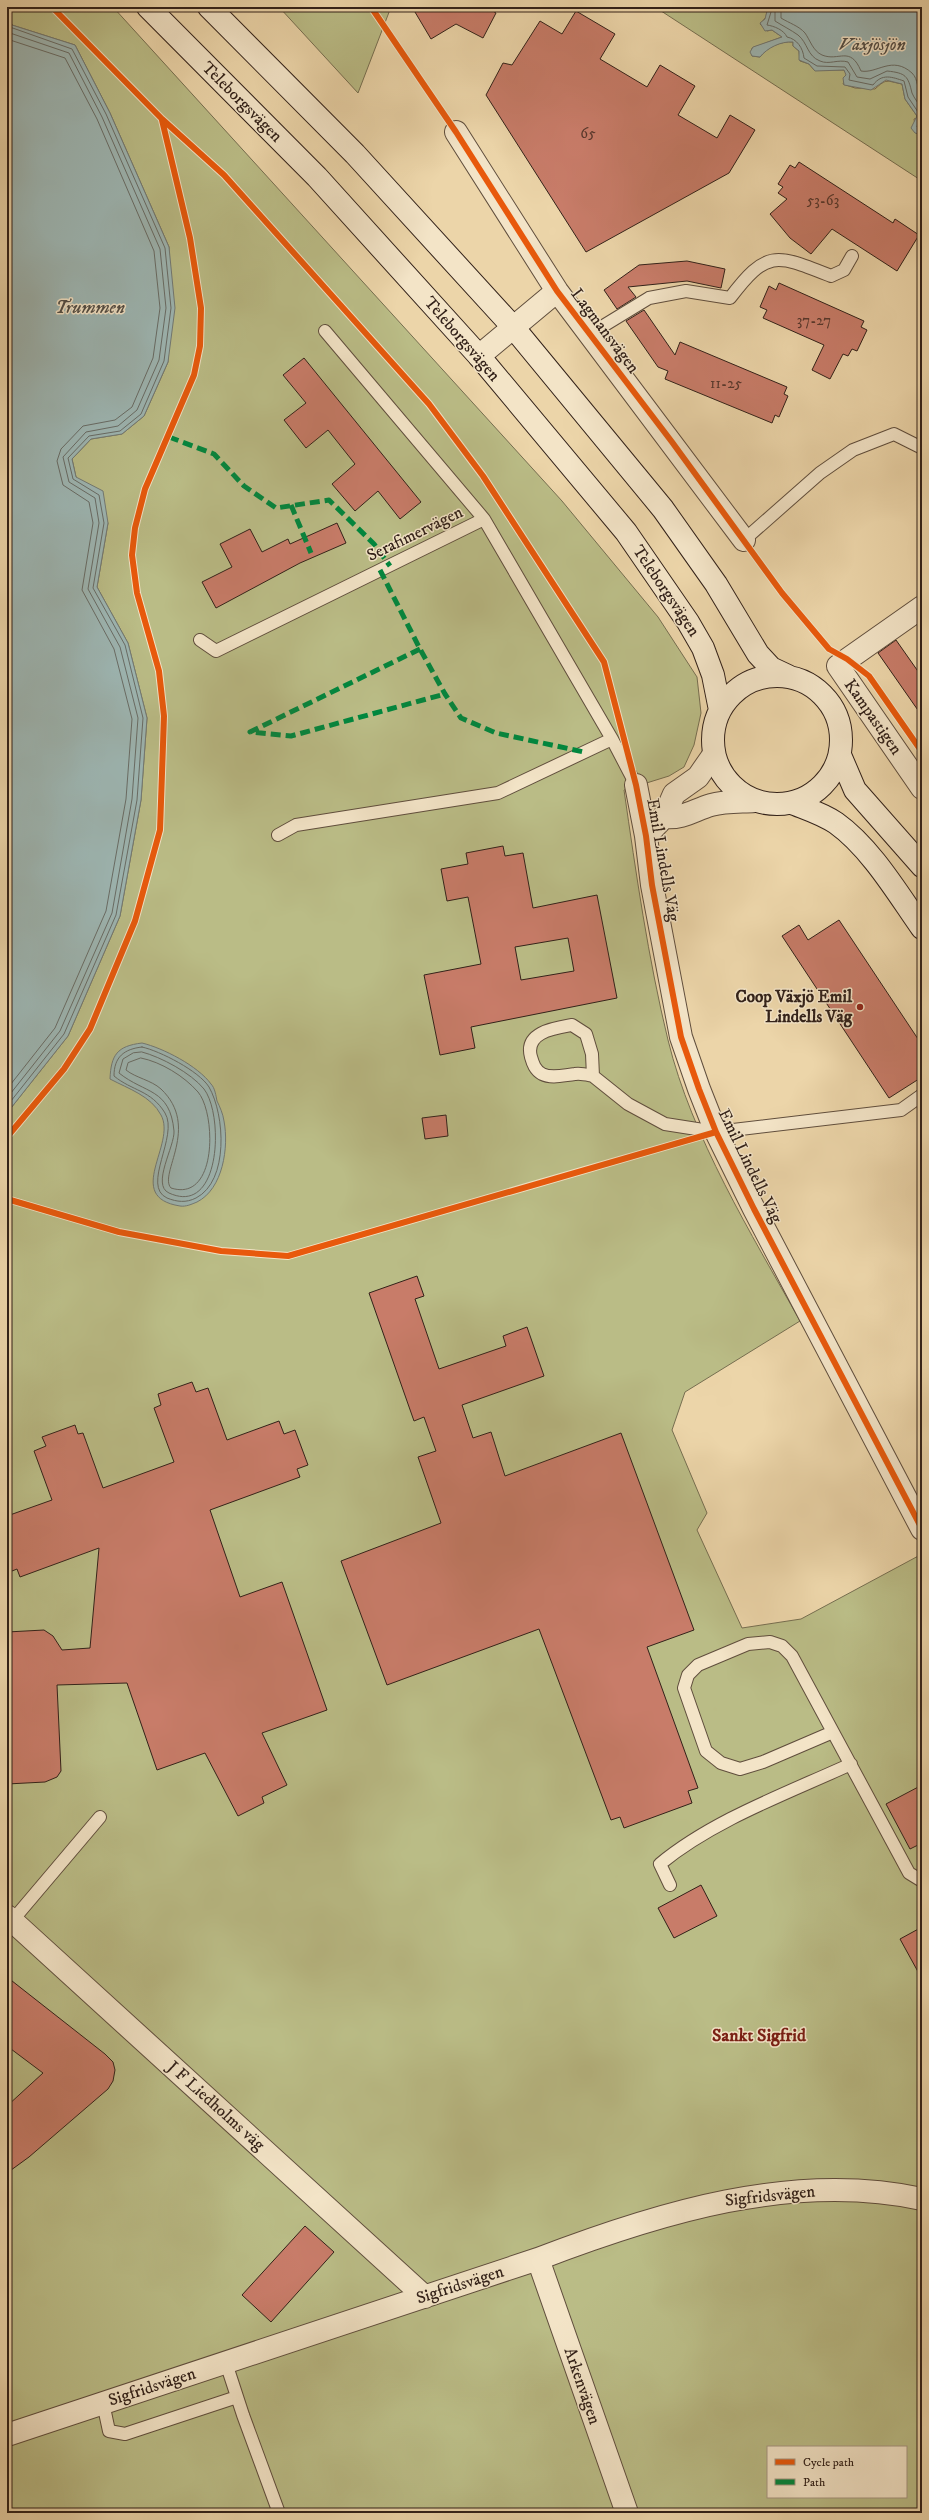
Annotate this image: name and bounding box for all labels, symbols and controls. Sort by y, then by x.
water label: Växjösjön [838,34,906,56]
street label: Teleborgsvägen [197,57,287,147]
house number: 65 [580,124,596,143]
house number: 53-63 [807,191,839,210]
street label: Lagmansvägen [566,284,644,378]
street label: Teleborgsvägen [419,292,505,386]
water label: Trummen [55,297,125,319]
house number: 37-27 [797,311,831,330]
house number: 11-25 [710,374,742,393]
street label: Serafimervägen [363,501,467,567]
street label: Teleborgsvägen [627,541,705,641]
street label: Kampastigen [839,675,907,759]
street label: Emil Lindells Väg [641,797,685,924]
place label: Coop Växjö Emil Lindells Väg [735,986,853,1028]
marker: Coop Växjö Emil Lindells Väg [855,1002,865,1012]
street label: Emil Lindells Väg [713,1105,788,1227]
district label: Sankt Sigfrid [712,2025,807,2047]
street label: J F Liedholms väg [161,2055,270,2156]
street label: Sigfridsvägen [724,2180,816,2212]
street label: Sigfridsvägen [413,2260,507,2309]
street label: Arkenvägen [559,2345,605,2428]
street label: Sigfridsvägen [105,2362,199,2411]
legend [767,2446,907,2498]
text: Cycle path [803,2455,855,2470]
text: Path [803,2475,826,2490]

